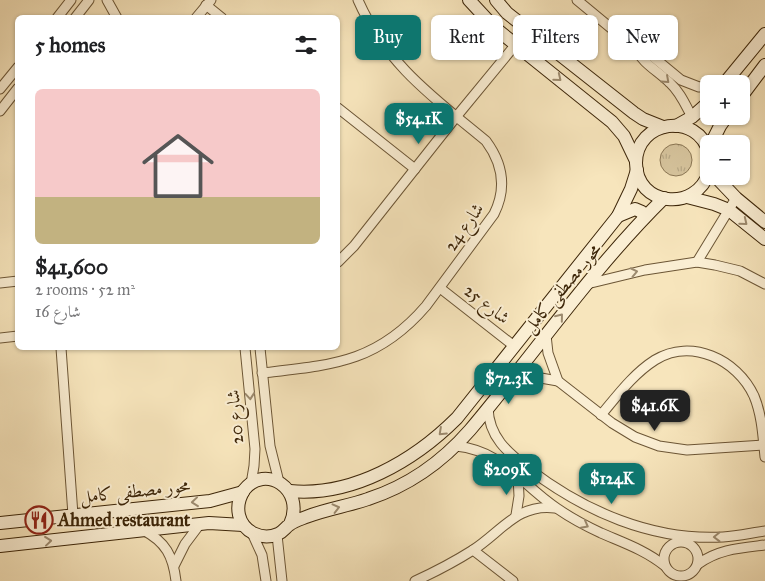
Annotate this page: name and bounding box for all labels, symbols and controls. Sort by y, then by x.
chip: Buy [355,15,421,60]
chip: Rent [431,15,503,60]
chip: Filters [513,15,598,60]
chip: New [608,15,678,60]
icon: filters [292,31,320,59]
text: 5 homes [35,32,106,58]
one-way arrow [553,73,562,82]
one-way arrow [661,74,670,83]
map controls [700,75,750,185]
button: + [700,75,750,125]
pin: $54.1K [378,102,460,145]
text: $54.1K [396,109,442,128]
icon: home [133,121,223,211]
button: − [700,135,750,185]
street label: شارع 24 [439,199,492,258]
one-way arrow [738,216,747,225]
street label: محور مصطفى كامل [518,238,608,339]
text: $41,600 [35,254,108,280]
one-way arrow [630,267,639,278]
street label: شارع 25 [457,279,514,332]
text: 2 rooms · 52 m² [35,280,135,299]
text: شارع 16 [35,302,81,321]
one-way arrow [555,314,563,323]
pin: $72.3K [468,362,550,405]
text: $72.3K [485,369,533,388]
street label: شارع 20 [222,389,252,445]
pin: $41.6K [614,390,696,432]
one-way arrow [244,392,255,400]
text: $41.6K [631,396,679,415]
one-way arrow [438,426,447,435]
pin: $209K [472,454,542,496]
text: $209K [484,460,530,479]
pin: $124K [577,462,647,505]
text: $124K [590,469,634,488]
street label: محور مصطفى كامل [79,474,192,510]
one-way arrow [191,496,199,507]
one-way arrow [332,503,341,514]
restaurant icon: Ahmed restaurant [24,505,54,535]
place label: Ahmed restaurant [57,509,191,531]
one-way arrow [580,519,589,529]
one-way arrow [712,531,720,542]
one-way arrow [45,536,53,547]

